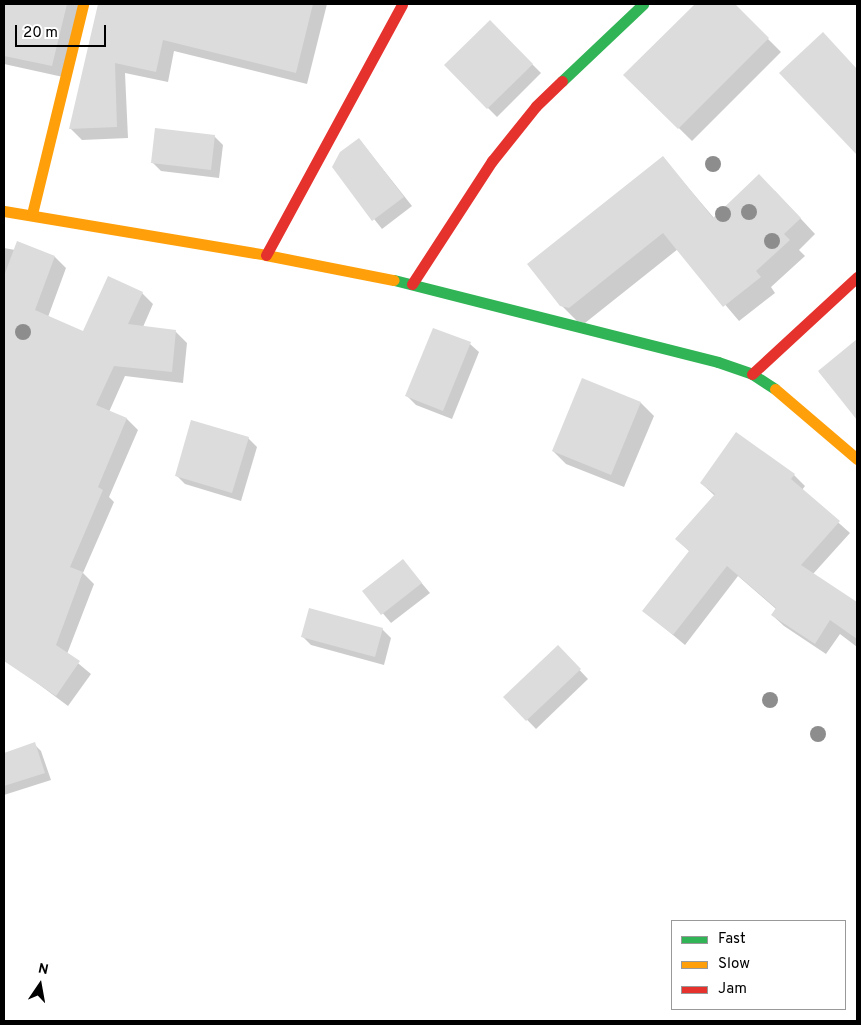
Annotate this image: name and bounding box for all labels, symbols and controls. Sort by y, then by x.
scale bar [18,15,109,47]
text: 20 m [23,24,58,43]
legend [671,920,846,1010]
text: Fast [718,930,746,949]
text: Slow [718,955,750,974]
north arrow [15,960,65,1010]
text: N [37,960,50,979]
text: Jam [718,980,747,999]

